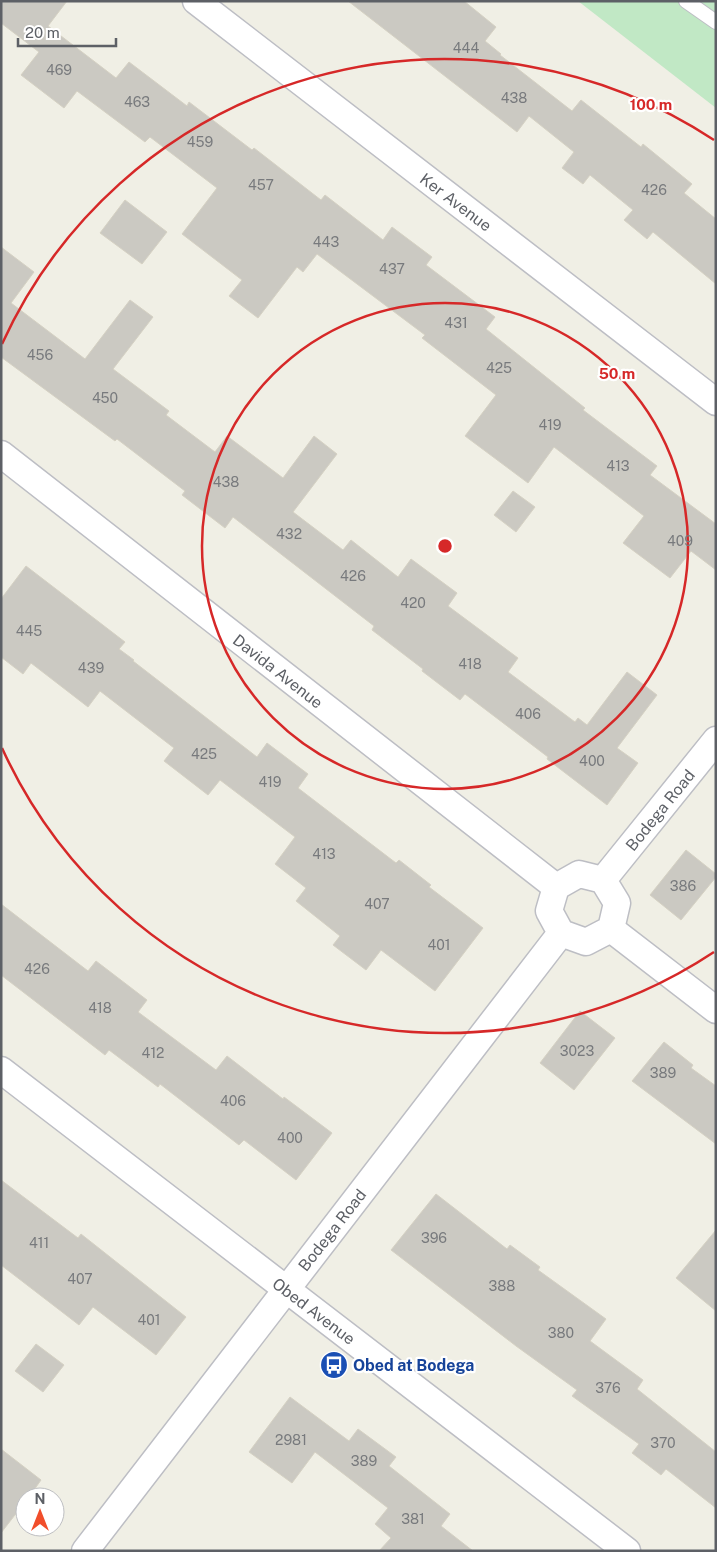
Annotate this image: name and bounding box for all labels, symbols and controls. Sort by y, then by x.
scale bar [18,15,115,47]
text: 20 m [25,24,60,41]
house number: 444 [453,40,479,56]
house number: 469 [46,62,72,78]
house number: 438 [501,90,527,106]
house number: 463 [124,94,150,110]
text: 100 m [630,96,672,113]
house number: 459 [187,134,213,150]
street label: Ker Avenue [416,169,495,235]
house number: 457 [248,177,274,193]
house number: 426 [641,182,667,198]
house number: 443 [313,234,339,250]
house number: 437 [379,261,405,277]
house number: 431 [444,315,468,331]
house number: 456 [27,347,53,363]
house number: 425 [486,360,512,376]
text: 50 m [599,365,635,382]
house number: 450 [92,390,118,406]
house number: 419 [538,417,562,433]
house number: 413 [606,458,630,474]
house number: 438 [213,474,239,490]
house number: 432 [276,526,302,542]
house number: 409 [667,533,693,549]
centre of rings [436,537,454,555]
house number: 426 [340,568,366,584]
house number: 420 [400,595,426,611]
house number: 445 [16,623,42,639]
street label: Davida Avenue [229,630,326,712]
house number: 418 [458,656,482,672]
house number: 439 [78,660,104,676]
house number: 406 [515,706,541,722]
house number: 425 [191,746,217,762]
house number: 400 [579,753,605,769]
street label: Bodega Road [622,766,699,855]
house number: 419 [258,774,282,790]
house number: 413 [312,846,336,862]
house number: 386 [670,878,696,894]
house number: 407 [364,896,390,912]
house number: 401 [427,937,451,953]
house number: 426 [24,961,50,977]
house number: 418 [88,1000,112,1016]
house number: 3023 [560,1043,594,1059]
house number: 412 [142,1045,164,1061]
house number: 389 [650,1065,676,1081]
house number: 406 [220,1093,246,1109]
house number: 400 [277,1130,303,1146]
street label: Bodega Road [295,1186,370,1275]
house number: 396 [421,1230,447,1246]
house number: 411 [29,1235,49,1251]
house number: 407 [67,1271,93,1287]
street label: Obed Avenue [269,1274,359,1349]
house number: 388 [489,1278,515,1294]
house number: 401 [137,1312,161,1328]
house number: 380 [548,1325,574,1341]
bus stop icon: Obed at Bodega [319,1350,349,1380]
place label: Obed at Bodega [353,1356,474,1375]
house number: 376 [595,1380,621,1396]
house number: 2981 [275,1432,307,1448]
house number: 370 [650,1435,676,1451]
house number: 389 [351,1453,377,1469]
north arrow [15,1487,65,1537]
text: N [35,1491,45,1507]
house number: 381 [401,1511,425,1527]

